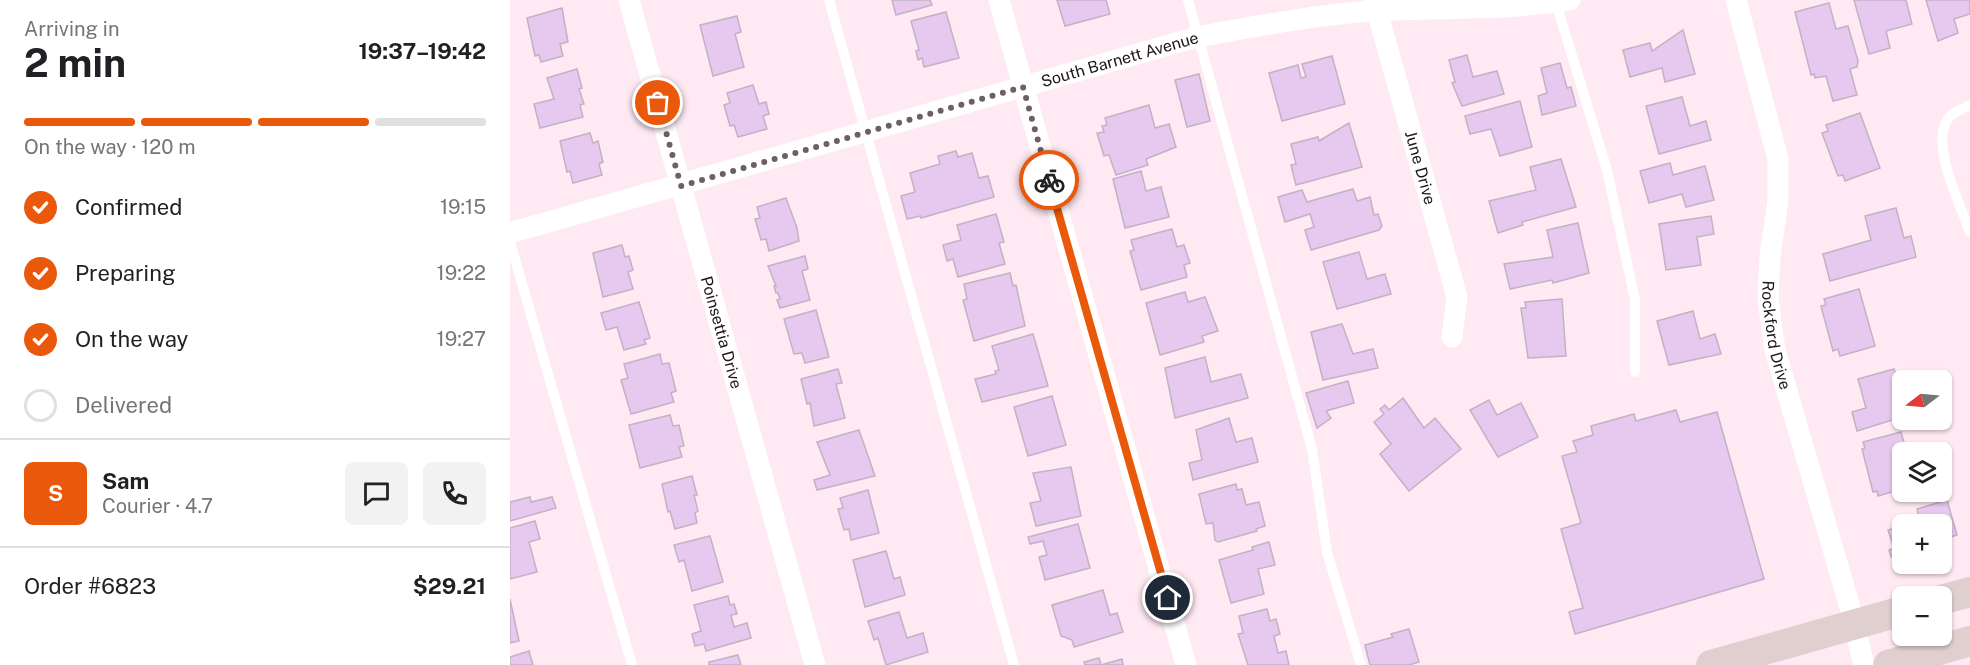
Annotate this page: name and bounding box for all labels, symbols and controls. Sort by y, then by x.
text: Arriving in [24,17,119,41]
street label: South Barnett Avenue [1039,28,1201,91]
text: 19:37–19:42 [358,38,486,64]
text: 2 min [24,40,126,86]
pin [632,77,683,128]
icon: bag [641,86,674,119]
street label: June Drive [1401,128,1440,207]
text: On the way · 120 m [24,135,196,159]
courier [1019,150,1079,210]
icon: bike [1033,164,1066,197]
icon: check [24,191,57,224]
text: Confirmed [75,194,182,220]
text: 19:15 [440,195,486,219]
icon: check [24,257,57,290]
text: Preparing [75,260,176,286]
text: 19:22 [437,261,486,285]
street label: Poinsettia Drive [697,274,747,391]
street label: Rockford Drive [1758,280,1796,392]
icon: check [24,323,57,356]
text: On the way [75,326,188,352]
text: 19:27 [437,327,486,351]
north arrow [1892,370,1952,430]
map controls [1892,370,1952,646]
text: Delivered [75,392,172,418]
button: layers [1892,442,1952,502]
button: chat [345,462,408,525]
button: phone [423,462,486,525]
text: Sam [102,468,149,494]
text: S [48,480,63,506]
text: Courier · 4.7 [102,494,213,518]
button: + [1892,514,1952,574]
pin [1142,572,1193,623]
text: Order #6823 [24,573,156,599]
text: $29.21 [413,573,486,599]
icon: home [1151,581,1184,614]
button: − [1892,586,1952,646]

